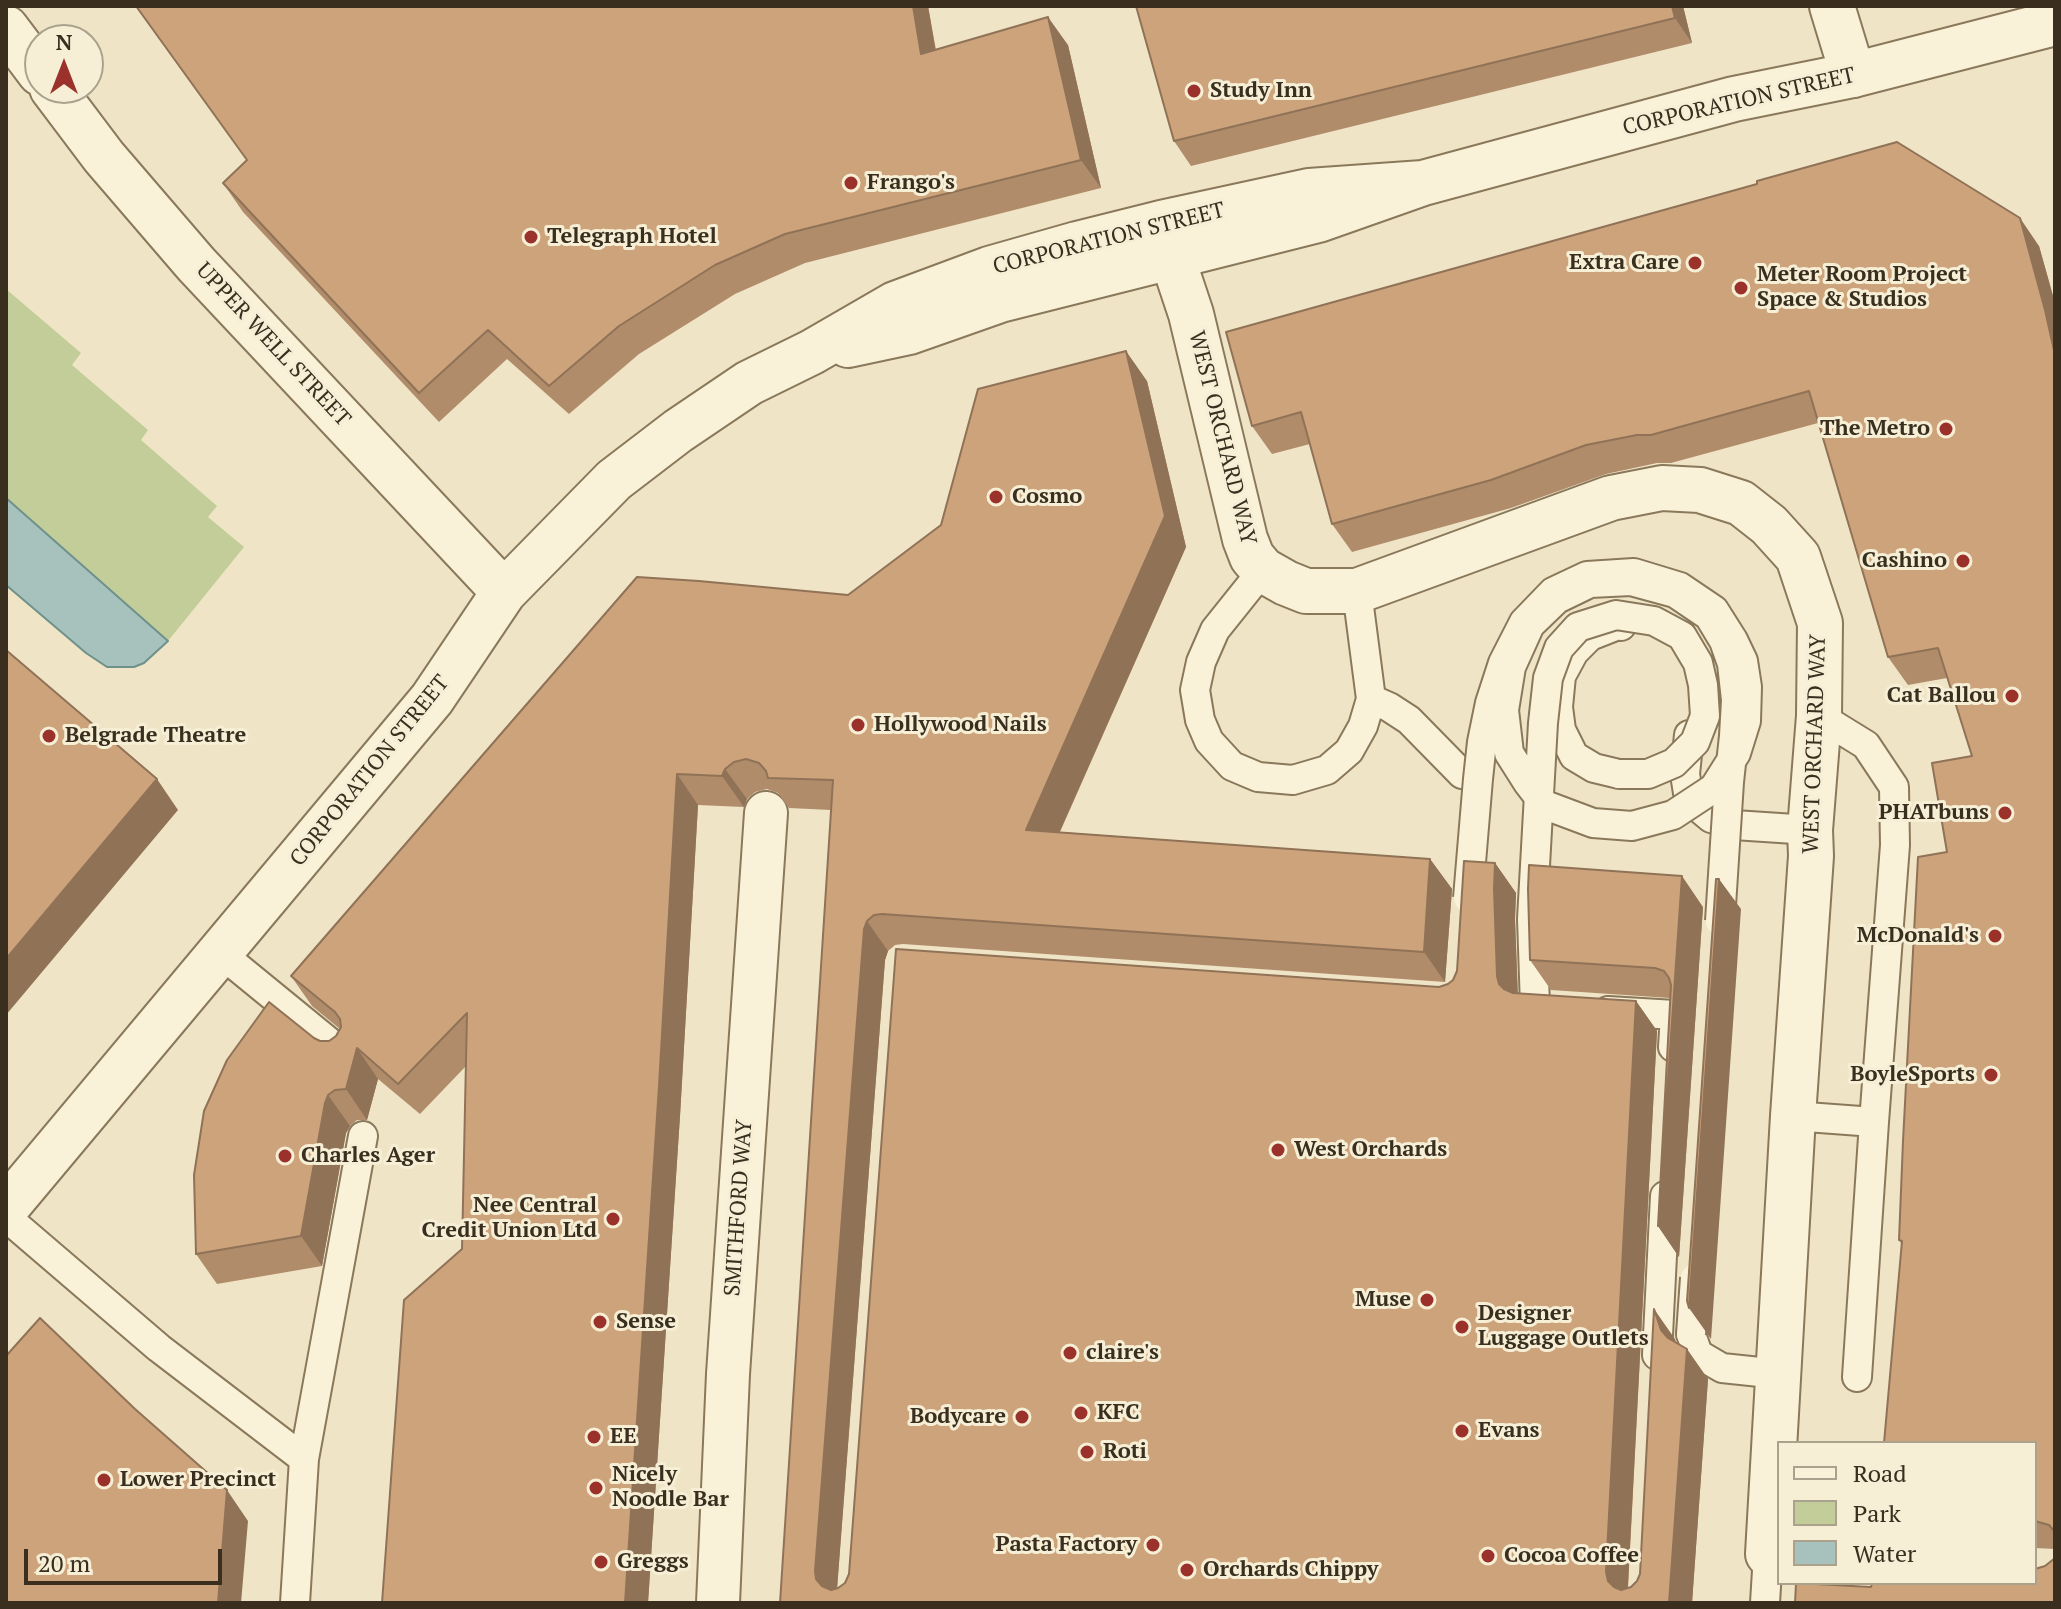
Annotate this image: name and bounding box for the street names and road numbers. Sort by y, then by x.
street label: CORPORATION STREET [1620,62,1858,142]
street label: CORPORATION STREET [990,197,1228,281]
street label: UPPER WELL STREET [190,257,356,433]
street label: WEST ORCHARD WAY [1183,328,1261,548]
street label: WEST ORCHARD WAY [1798,634,1832,854]
street label: CORPORATION STREET [285,670,455,872]
street label: SMITHFORD WAY [720,1119,758,1297]

